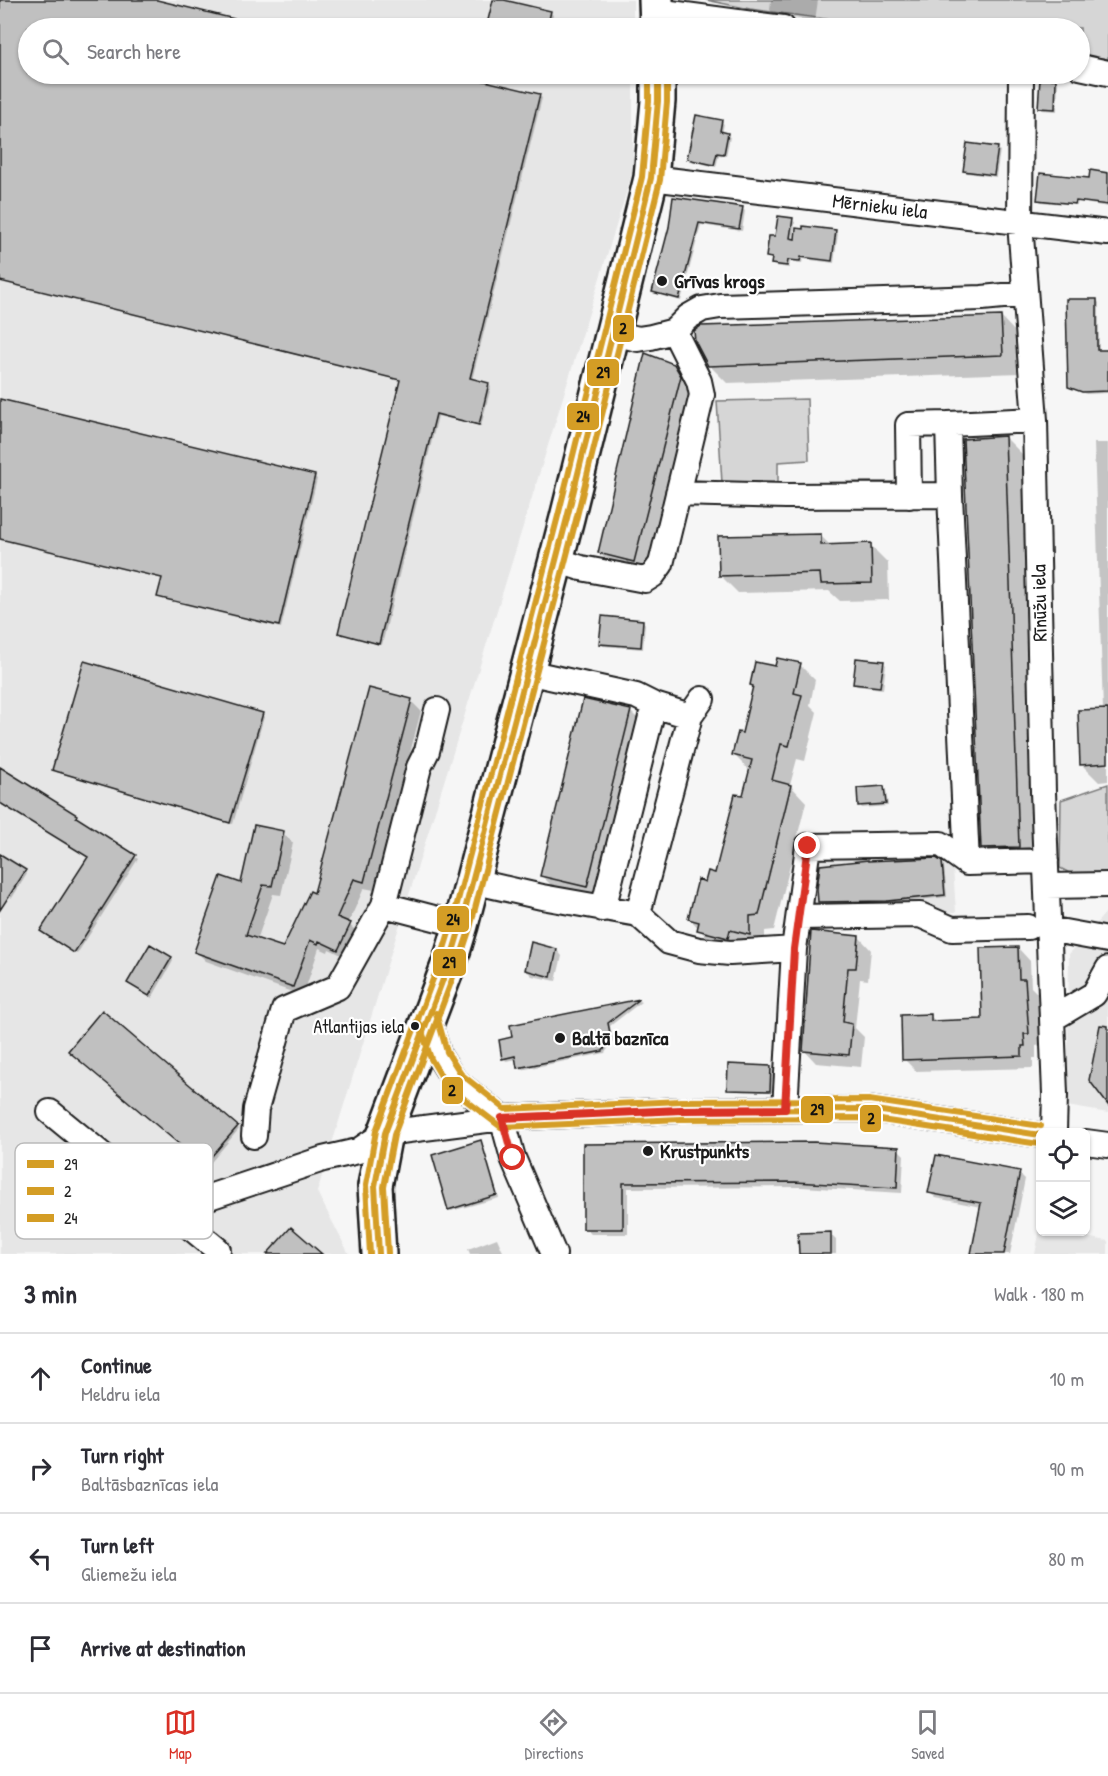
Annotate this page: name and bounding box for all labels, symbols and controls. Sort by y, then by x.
search box [18,18,1090,84]
icon: search [39,35,72,68]
text: Search here [87,36,181,66]
street label: Mērnieku iela [831,186,929,225]
place label: Grīvas krogs [674,267,765,295]
marker: Grīvas krogs [655,274,669,288]
line badge: 2 [612,314,635,343]
text: 2 [619,317,627,339]
line badge: 29 [586,358,620,387]
text: 29 [596,361,610,383]
line badge: 24 [566,402,600,431]
text: 24 [576,405,590,427]
street label: Rīnūžu iela [1024,564,1053,642]
route end [794,832,820,858]
line badge: 24 [436,905,470,933]
text: 24 [446,908,460,930]
line badge: 29 [432,948,467,977]
text: 29 [442,951,456,973]
place label: Atlantijas iela [313,1014,404,1039]
marker: Atlantijas iela [409,1020,421,1032]
place label: Baltā baznīca [572,1024,669,1051]
marker: Baltā baznīca [553,1031,567,1045]
line badge: 2 [441,1076,464,1105]
text: 2 [448,1079,456,1101]
line badge: 29 [800,1095,834,1124]
text: 29 [810,1098,824,1120]
line badge: 2 [859,1104,882,1133]
text: 2 [867,1107,875,1129]
map controls [1036,1128,1090,1236]
button: locate [1036,1128,1090,1182]
place label: Krustpunkts [660,1137,750,1165]
legend [15,1143,213,1239]
route start [499,1144,525,1170]
marker: Krustpunkts [641,1144,655,1158]
text: 29 [64,1153,77,1175]
text: 2 [64,1180,72,1202]
button: layers [1036,1182,1090,1236]
text: 24 [64,1207,78,1229]
text: 3 min [24,1276,77,1311]
text: Walk · 180 m [994,1280,1084,1307]
text: Continue [81,1350,152,1380]
icon: ahead [24,1362,57,1395]
text: 10 m [1050,1365,1084,1392]
text: Meldru iela [81,1380,160,1407]
text: Turn right [81,1440,164,1470]
icon: right [24,1452,57,1485]
text: 90 m [1050,1455,1084,1482]
text: Baltāsbaznīcas iela [81,1470,218,1497]
text: Turn left [81,1530,154,1560]
icon: left [24,1542,57,1575]
text: 80 m [1048,1545,1084,1572]
text: Gliemežu iela [81,1560,177,1587]
icon: arrive [24,1632,57,1665]
text: Arrive at destination [81,1633,246,1663]
tab: Map [164,1706,197,1764]
tab: Directions [525,1706,583,1764]
tab: Saved [911,1706,944,1764]

